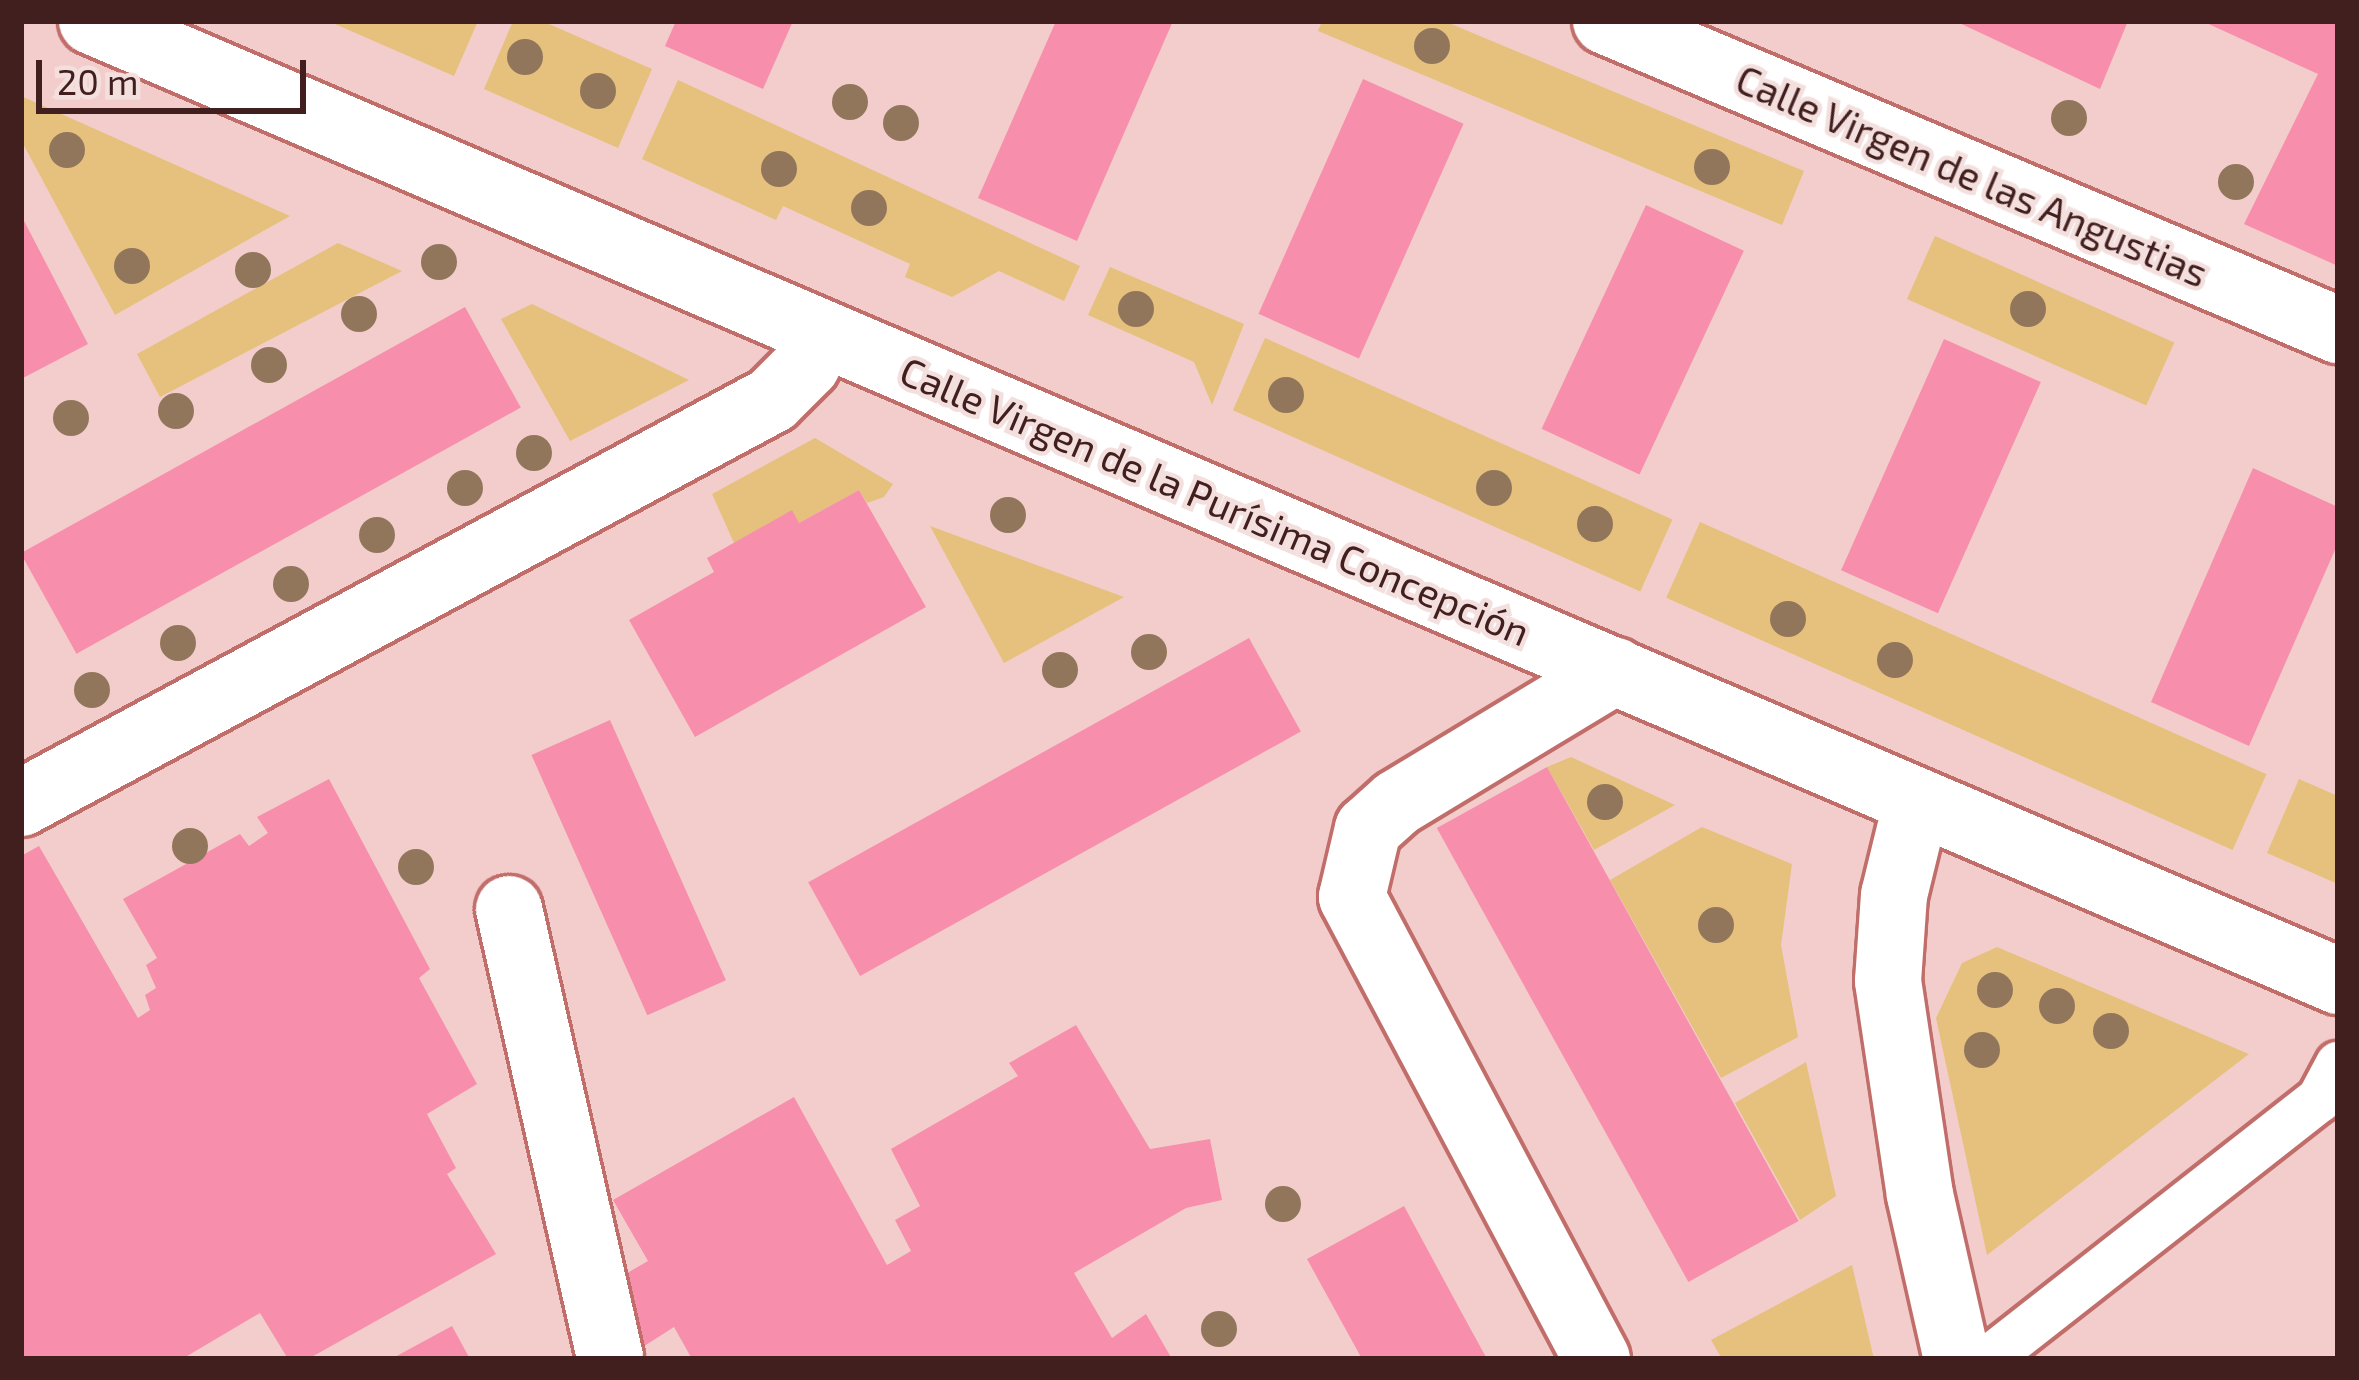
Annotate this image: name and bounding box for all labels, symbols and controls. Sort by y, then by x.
scale bar [42,36,312,110]
street label: Calle Virgen de las Angustias [1728,55,2216,297]
text: 20 m [57,59,139,102]
street label: Calle Virgen de la Purísima Concepción [893,347,1537,655]

